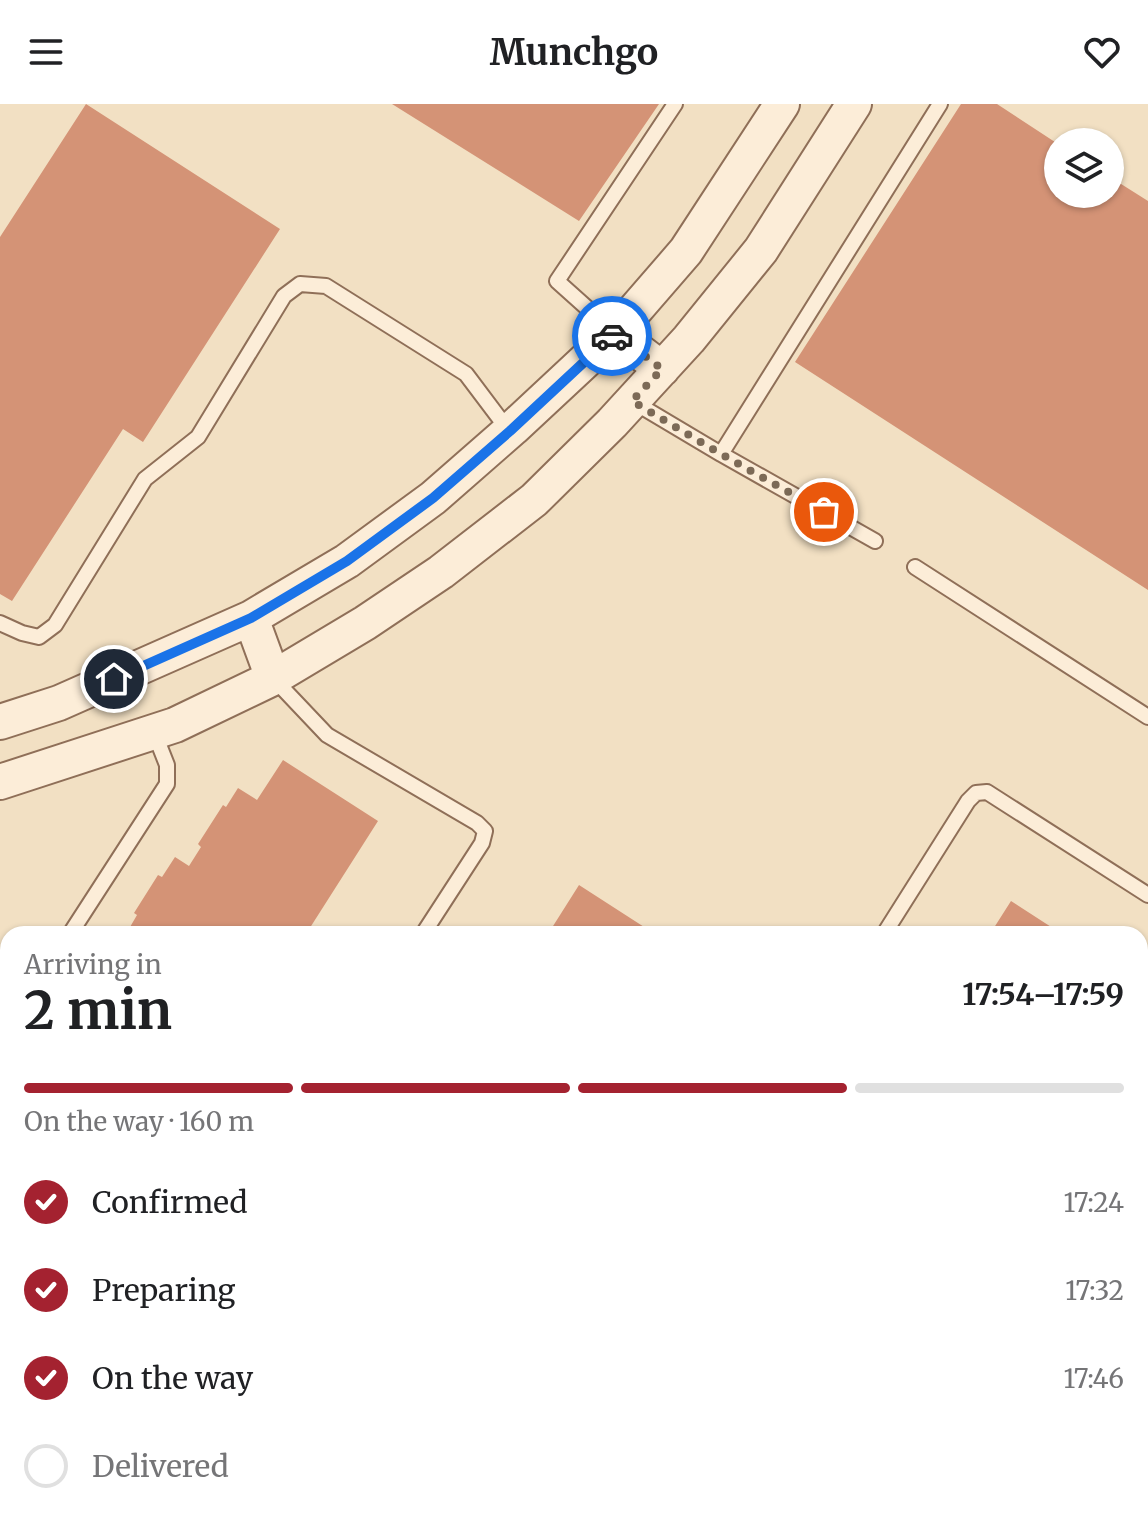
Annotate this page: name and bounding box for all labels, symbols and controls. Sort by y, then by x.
icon: menu [24,30,68,74]
text: Munchgo [490,30,658,75]
icon: heart [1080,30,1124,74]
map controls [1044,128,1124,208]
button: layers [1044,128,1124,208]
courier [572,296,652,376]
icon: car [590,314,634,358]
pin [790,478,858,546]
icon: bag [802,490,846,534]
pin [80,645,148,713]
icon: home [92,657,136,701]
text: Arriving in [24,948,162,981]
text: 17:54–17:59 [962,975,1124,1013]
text: 2 min [24,978,172,1043]
text: On the way · 160 m [24,1105,254,1138]
icon: check [24,1180,68,1224]
text: Confirmed [92,1183,247,1221]
text: 17:24 [1064,1186,1124,1219]
icon: check [24,1268,68,1312]
text: Preparing [92,1271,235,1309]
text: 17:32 [1065,1274,1124,1307]
icon: check [24,1356,68,1400]
text: On the way [92,1359,253,1397]
text: 17:46 [1064,1362,1124,1395]
text: Delivered [92,1447,229,1485]

